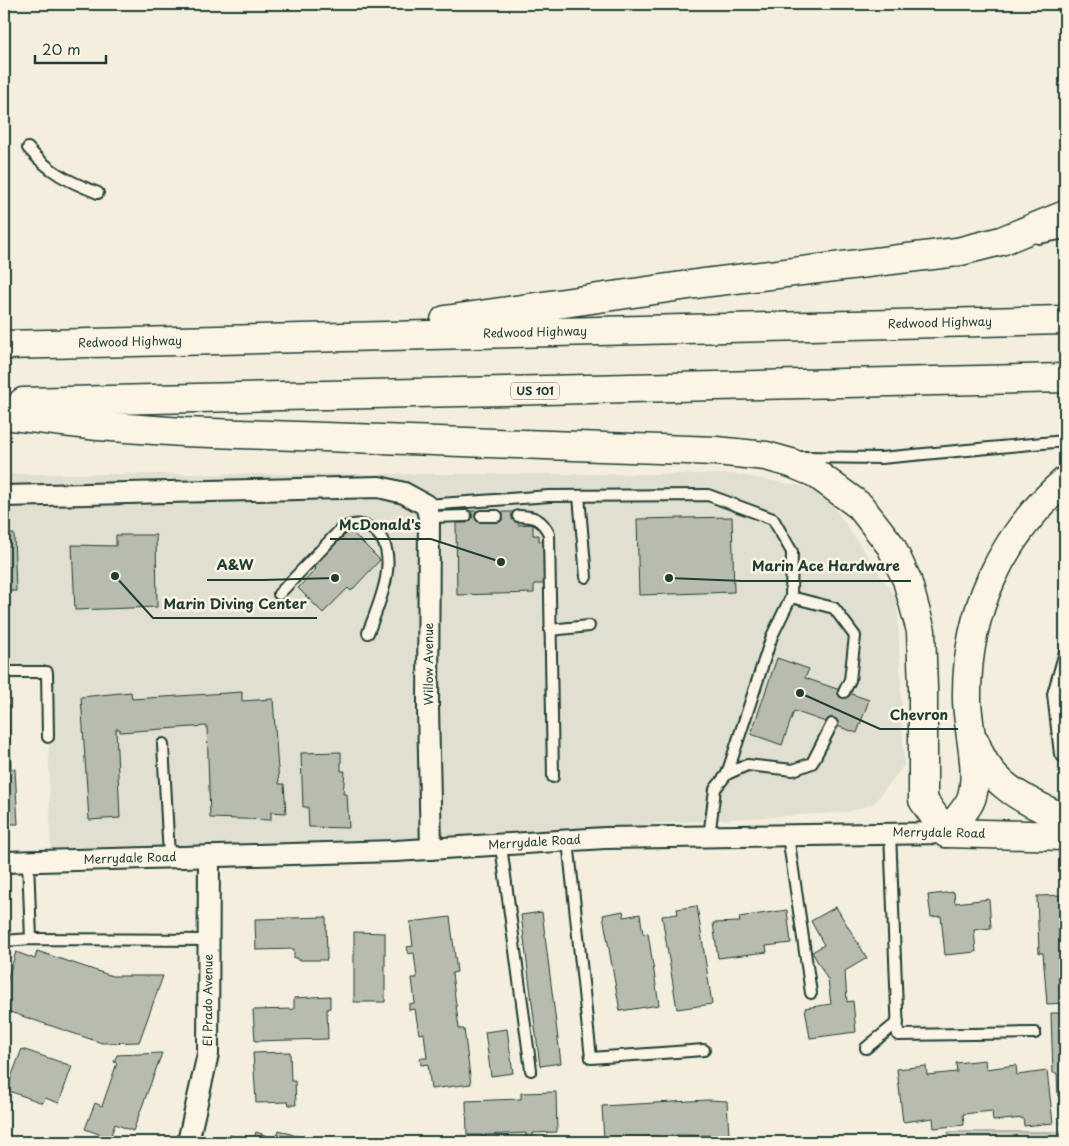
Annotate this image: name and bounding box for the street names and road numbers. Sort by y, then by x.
street label: Redwood Highway [887,312,992,332]
street label: Redwood Highway [483,321,587,342]
street label: Redwood Highway [78,331,182,351]
road number: US 101 [511,382,559,400]
street label: Willow Avenue [419,622,437,705]
street label: Merrydale Road [893,822,986,842]
street label: Merrydale Road [488,830,581,853]
street label: Merrydale Road [83,847,177,868]
street label: El Prado Avenue [198,953,217,1047]

